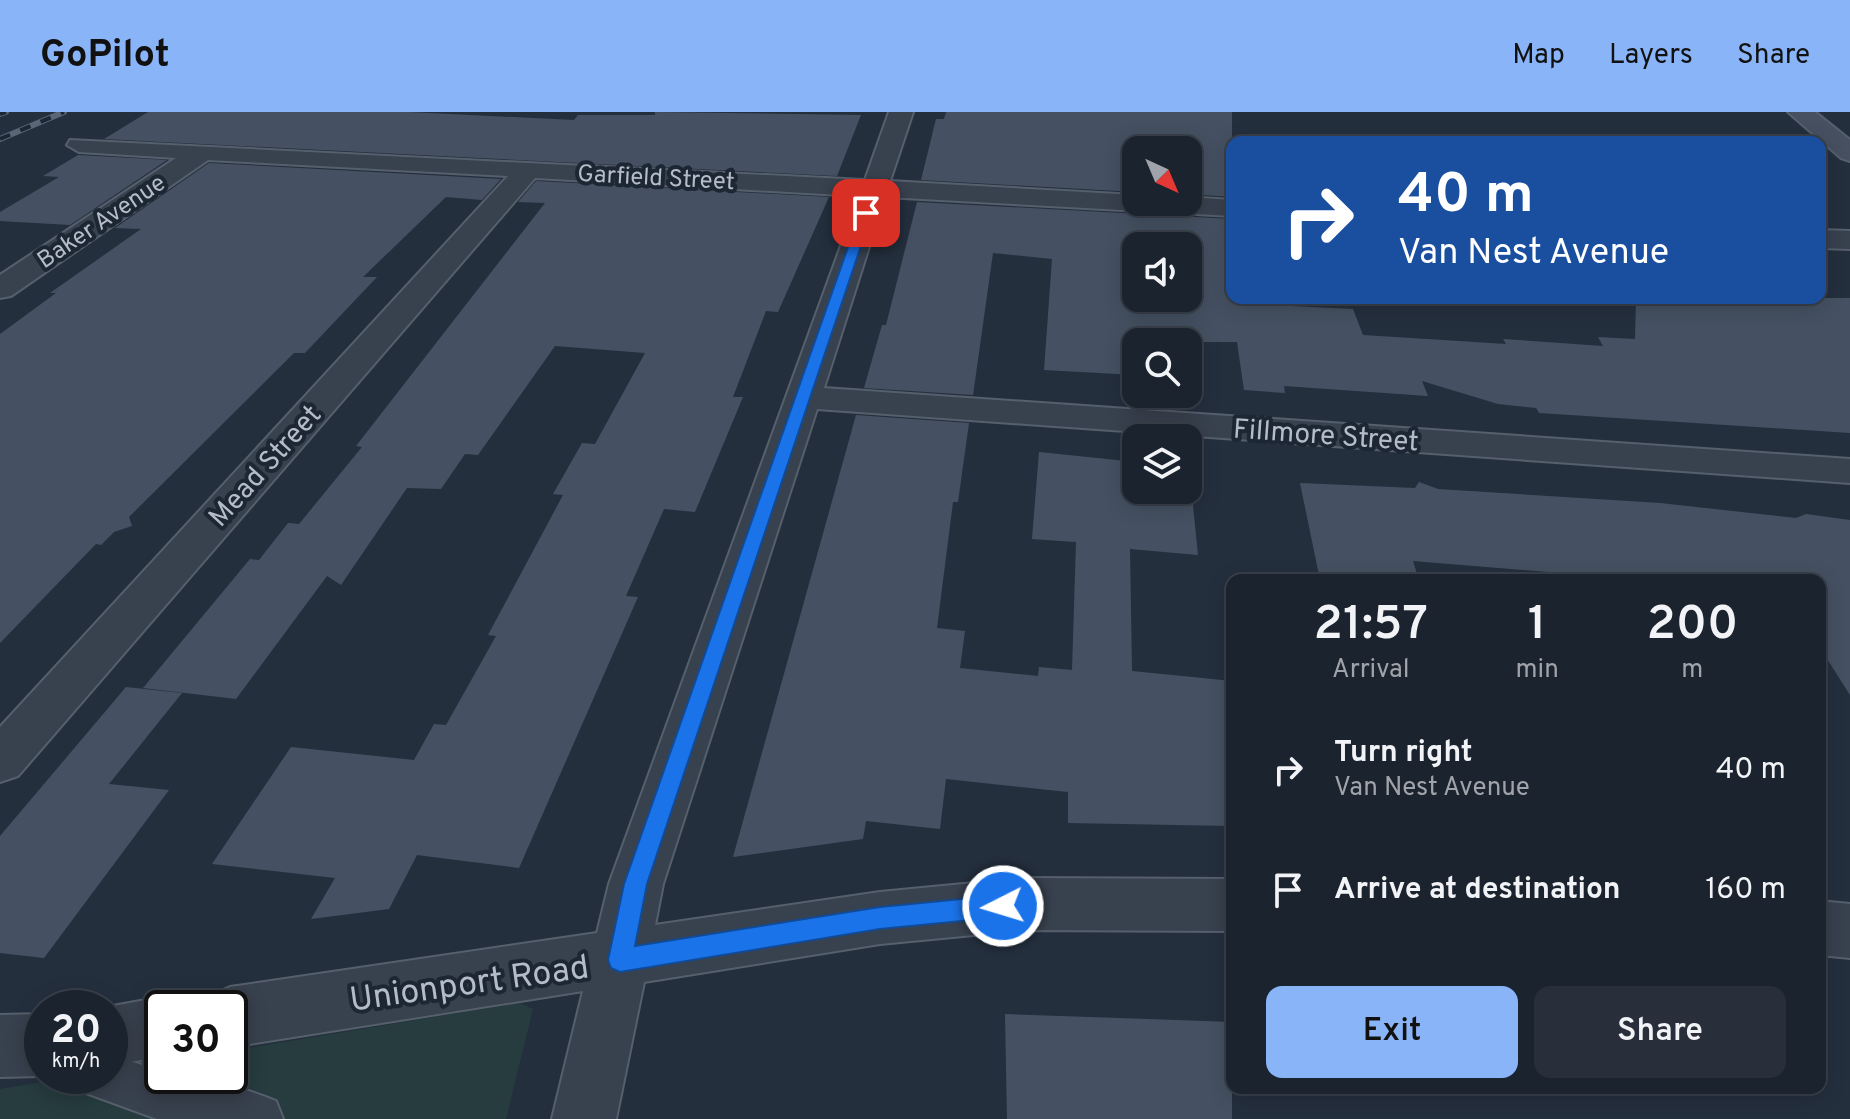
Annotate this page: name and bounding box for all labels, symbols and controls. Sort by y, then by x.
text: GoPilot [40,32,170,81]
text: Map [1512,38,1565,74]
text: Layers [1609,38,1693,74]
text: Share [1737,38,1810,74]
north arrow [1122,136,1202,216]
map controls [1122,136,1202,504]
street label: Garfield Street [576,160,735,198]
text: 40 m [1398,162,1534,232]
icon: right [1266,168,1370,272]
street label: Baker Avenue [32,169,172,276]
pin [832,179,900,247]
icon: arrive [844,191,888,235]
text: Van Nest Avenue [1398,231,1669,277]
button: sound [1122,232,1202,312]
button: search [1122,328,1202,408]
street label: Mead Street [202,398,330,536]
street label: Fillmore Street [1232,413,1420,461]
button: layers [1122,424,1202,504]
text: 21:57 [1314,596,1428,656]
text: 1 [1528,596,1547,656]
text: 200 [1646,596,1738,656]
text: Arrival [1332,654,1410,687]
text: min [1516,654,1559,687]
text: m [1681,654,1703,687]
text: Turn right [1334,735,1472,772]
icon: right [1266,748,1310,792]
text: 40 m [1716,752,1786,789]
text: Van Nest Avenue [1334,772,1530,805]
position arrow [961,864,1045,948]
icon: arrive [1266,868,1310,912]
text: Arrive at destination [1334,872,1620,909]
text: 160 m [1705,872,1786,909]
street label: Unionport Road [347,947,592,1024]
button: Exit [1266,986,1518,1078]
button: Share [1534,986,1786,1078]
speed limit sign: 30 [144,990,248,1094]
text: 20 [51,1007,101,1057]
text: km/h [52,1049,100,1075]

